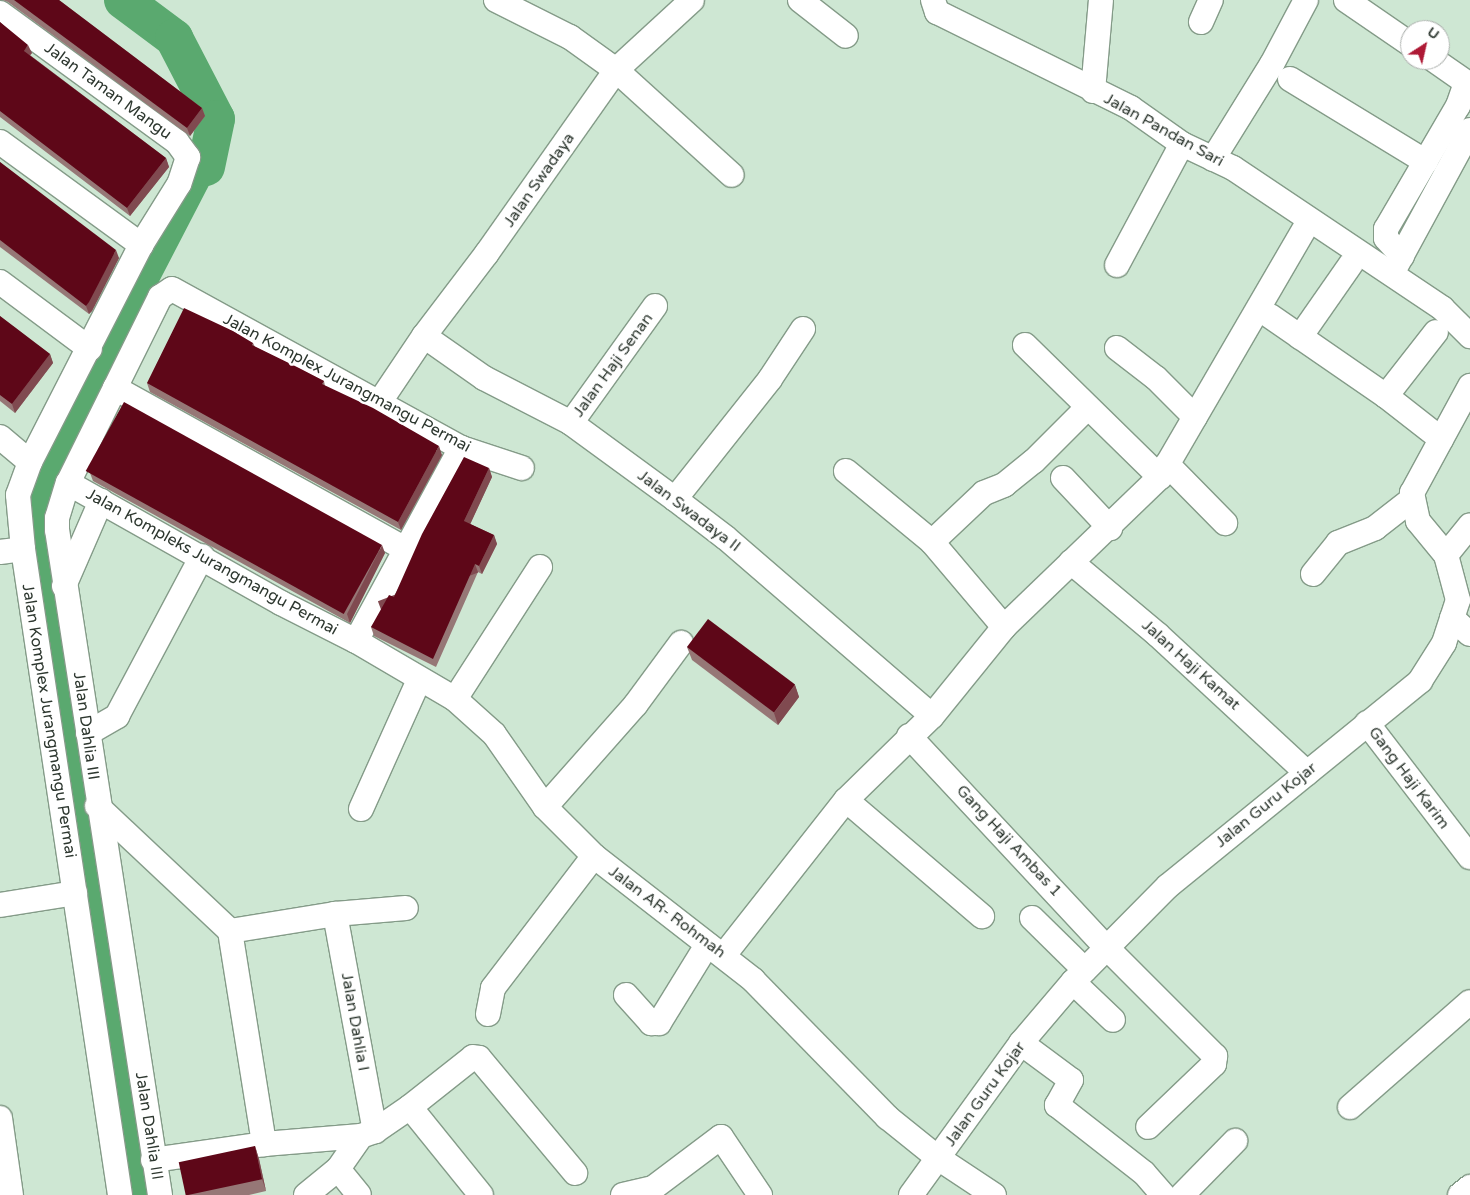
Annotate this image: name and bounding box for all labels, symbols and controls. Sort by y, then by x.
north arrow [1400,20,1450,70]
text: U [1424,23,1443,43]
street label: Jalan Taman Mangu [41,38,175,144]
street label: Jalan Pandan Sari [1101,89,1227,171]
street label: Jalan Swadaya [499,129,579,231]
street label: Jalan Komplex Jurangmangu Permai [220,309,474,457]
street label: Jalan Haji Senan [569,309,657,421]
street label: Jalan Swadaya II [634,466,744,556]
street label: Jalan Kompleks Jurangmangu Permai [83,485,341,639]
street label: Jalan Komplex Jurangmangu Permai [18,583,80,859]
street label: Jalan Haji Kamat [1138,616,1244,714]
street label: Jalan Dahlia III [69,671,103,781]
street label: Gang Haji Karim [1364,723,1454,833]
street label: Jalan Guru Kojar [1211,758,1321,852]
street label: Gang Haji Ambas 1 [952,781,1066,901]
street label: Jalan AR- Rohmah [605,862,729,962]
street label: Jalan Dahlia I [337,971,373,1073]
street label: Jalan Guru Kojar [941,1038,1029,1150]
street label: Jalan Dahlia III [131,1071,167,1181]

